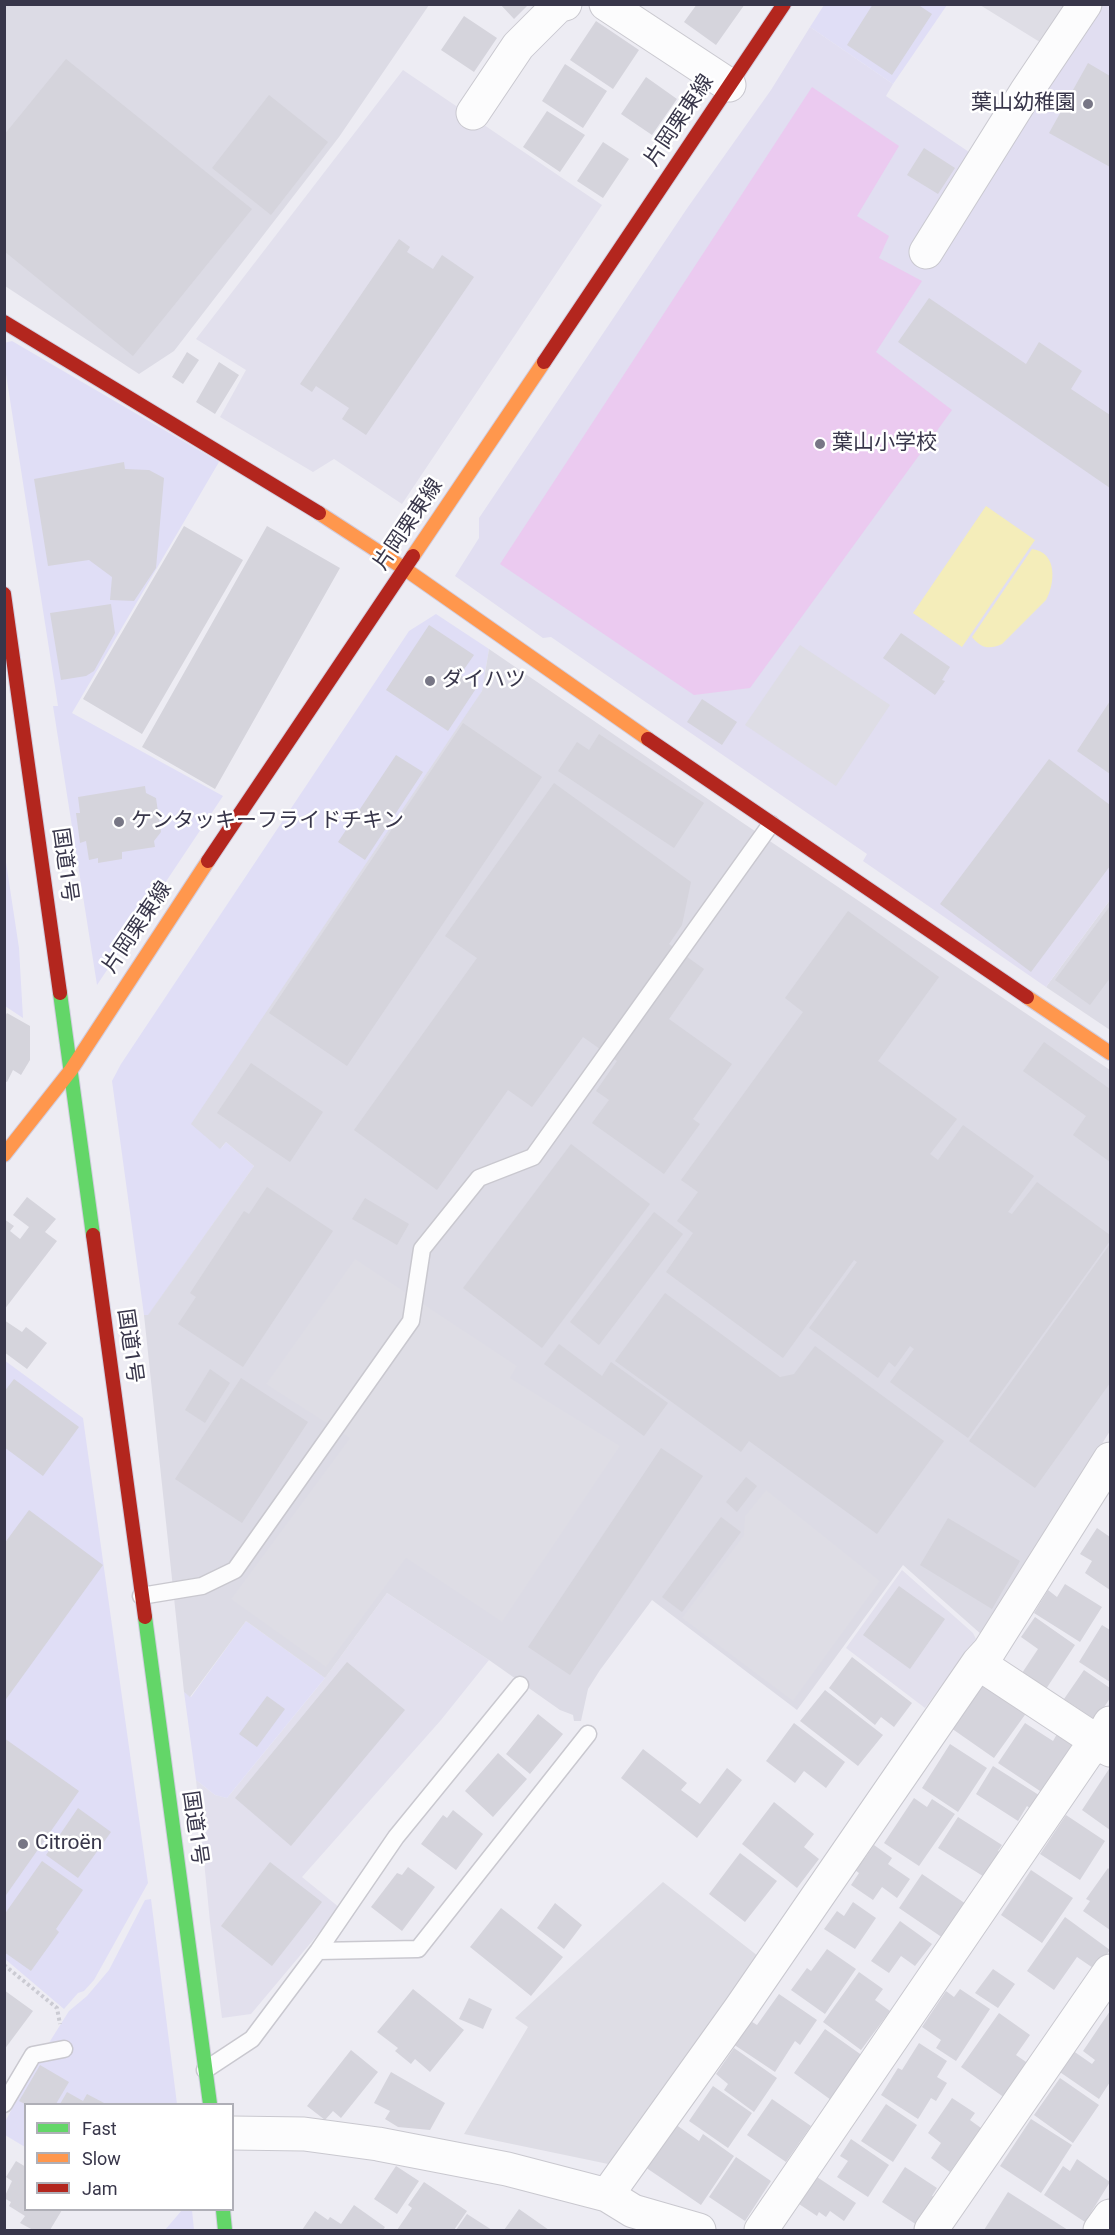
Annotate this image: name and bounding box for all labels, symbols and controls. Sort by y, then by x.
street label: 片岡栗東線 [640,70,720,172]
place label: 葉山幼稚園 [971,91,1076,117]
marker: 葉山幼稚園 [1081,97,1095,111]
place label: 葉山小学校 [832,431,937,457]
marker: 葉山小学校 [813,437,827,451]
street label: 片岡栗東線 [369,474,449,576]
place label: ダイハツ [442,668,526,694]
marker: ダイハツ [423,674,437,688]
place label: ケンタッキーフライドチキン [131,809,404,835]
marker: ケンタッキーフライドチキン [112,815,126,829]
street label: 国道1号 [46,826,82,904]
street label: 片岡栗東線 [98,877,178,979]
street label: 国道1号 [111,1307,147,1385]
street label: 国道1号 [176,1789,212,1867]
place label: Citroën [35,1831,102,1857]
marker: Citroën [16,1837,30,1851]
legend [24,2103,234,2211]
text: Fast [82,2118,117,2139]
text: Slow [82,2148,121,2169]
text: Jam [82,2178,118,2199]

